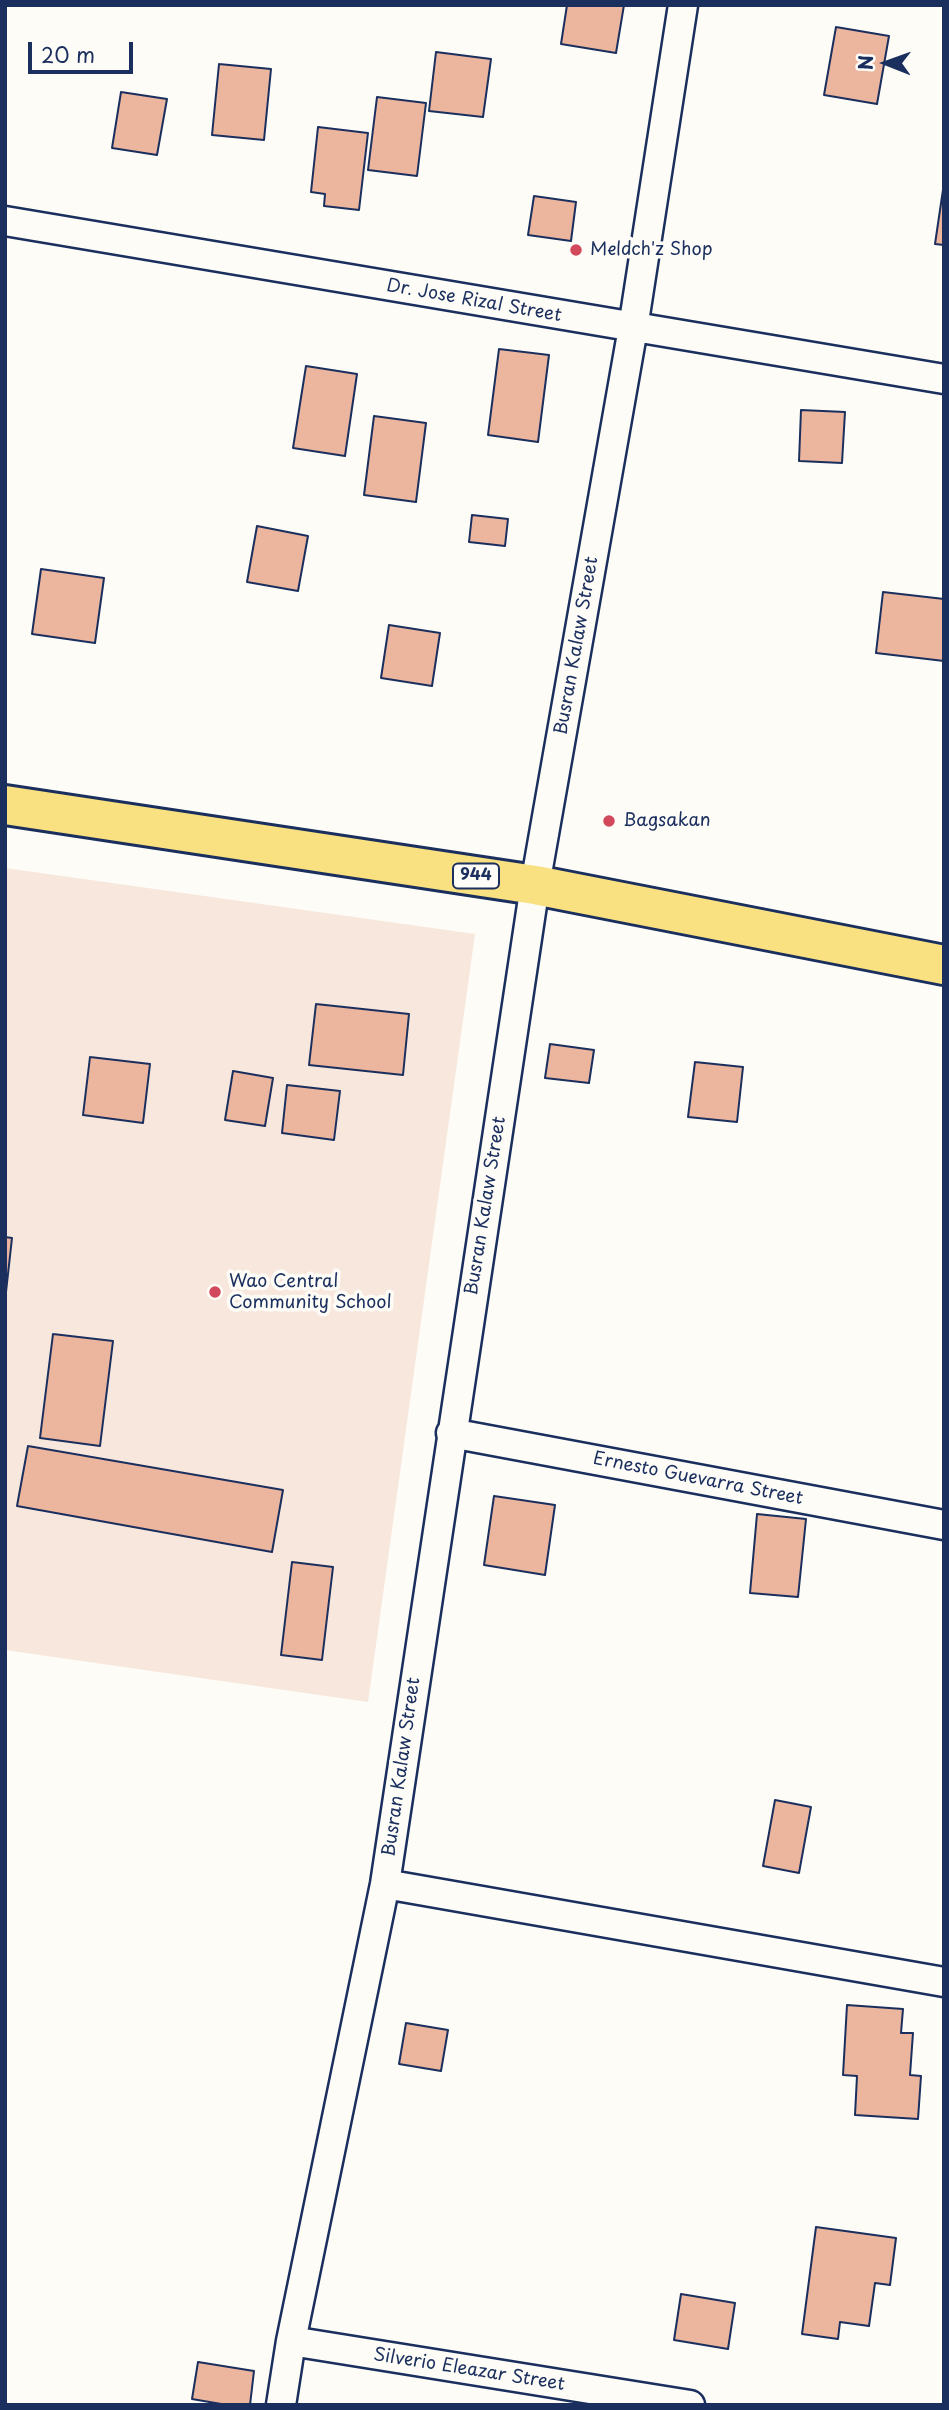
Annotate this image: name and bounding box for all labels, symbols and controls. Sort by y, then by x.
scale bar [32,28,136,72]
north arrow [851,28,921,98]
text: 20 m [41,38,95,70]
text: N [851,55,879,70]
place label: Meldch'z Shop [590,239,713,261]
marker: Meldch'z Shop [568,242,584,258]
street label: Dr. Jose Rizal Street [385,275,563,327]
street label: Busran Kalaw Street [551,555,603,737]
place label: Bagsakan [623,810,711,832]
marker: Bagsakan [601,813,617,829]
road number: 944 [453,863,499,888]
street label: Busran Kalaw Street [461,1115,511,1297]
place label: Wao Central Community School [229,1271,392,1314]
marker: Wao Central Community School [207,1284,223,1300]
street label: Ernesto Guevarra Street [591,1448,805,1510]
street label: Busran Kalaw Street [379,1676,425,1858]
street label: Silverio Eleazar Street [372,2344,566,2396]

